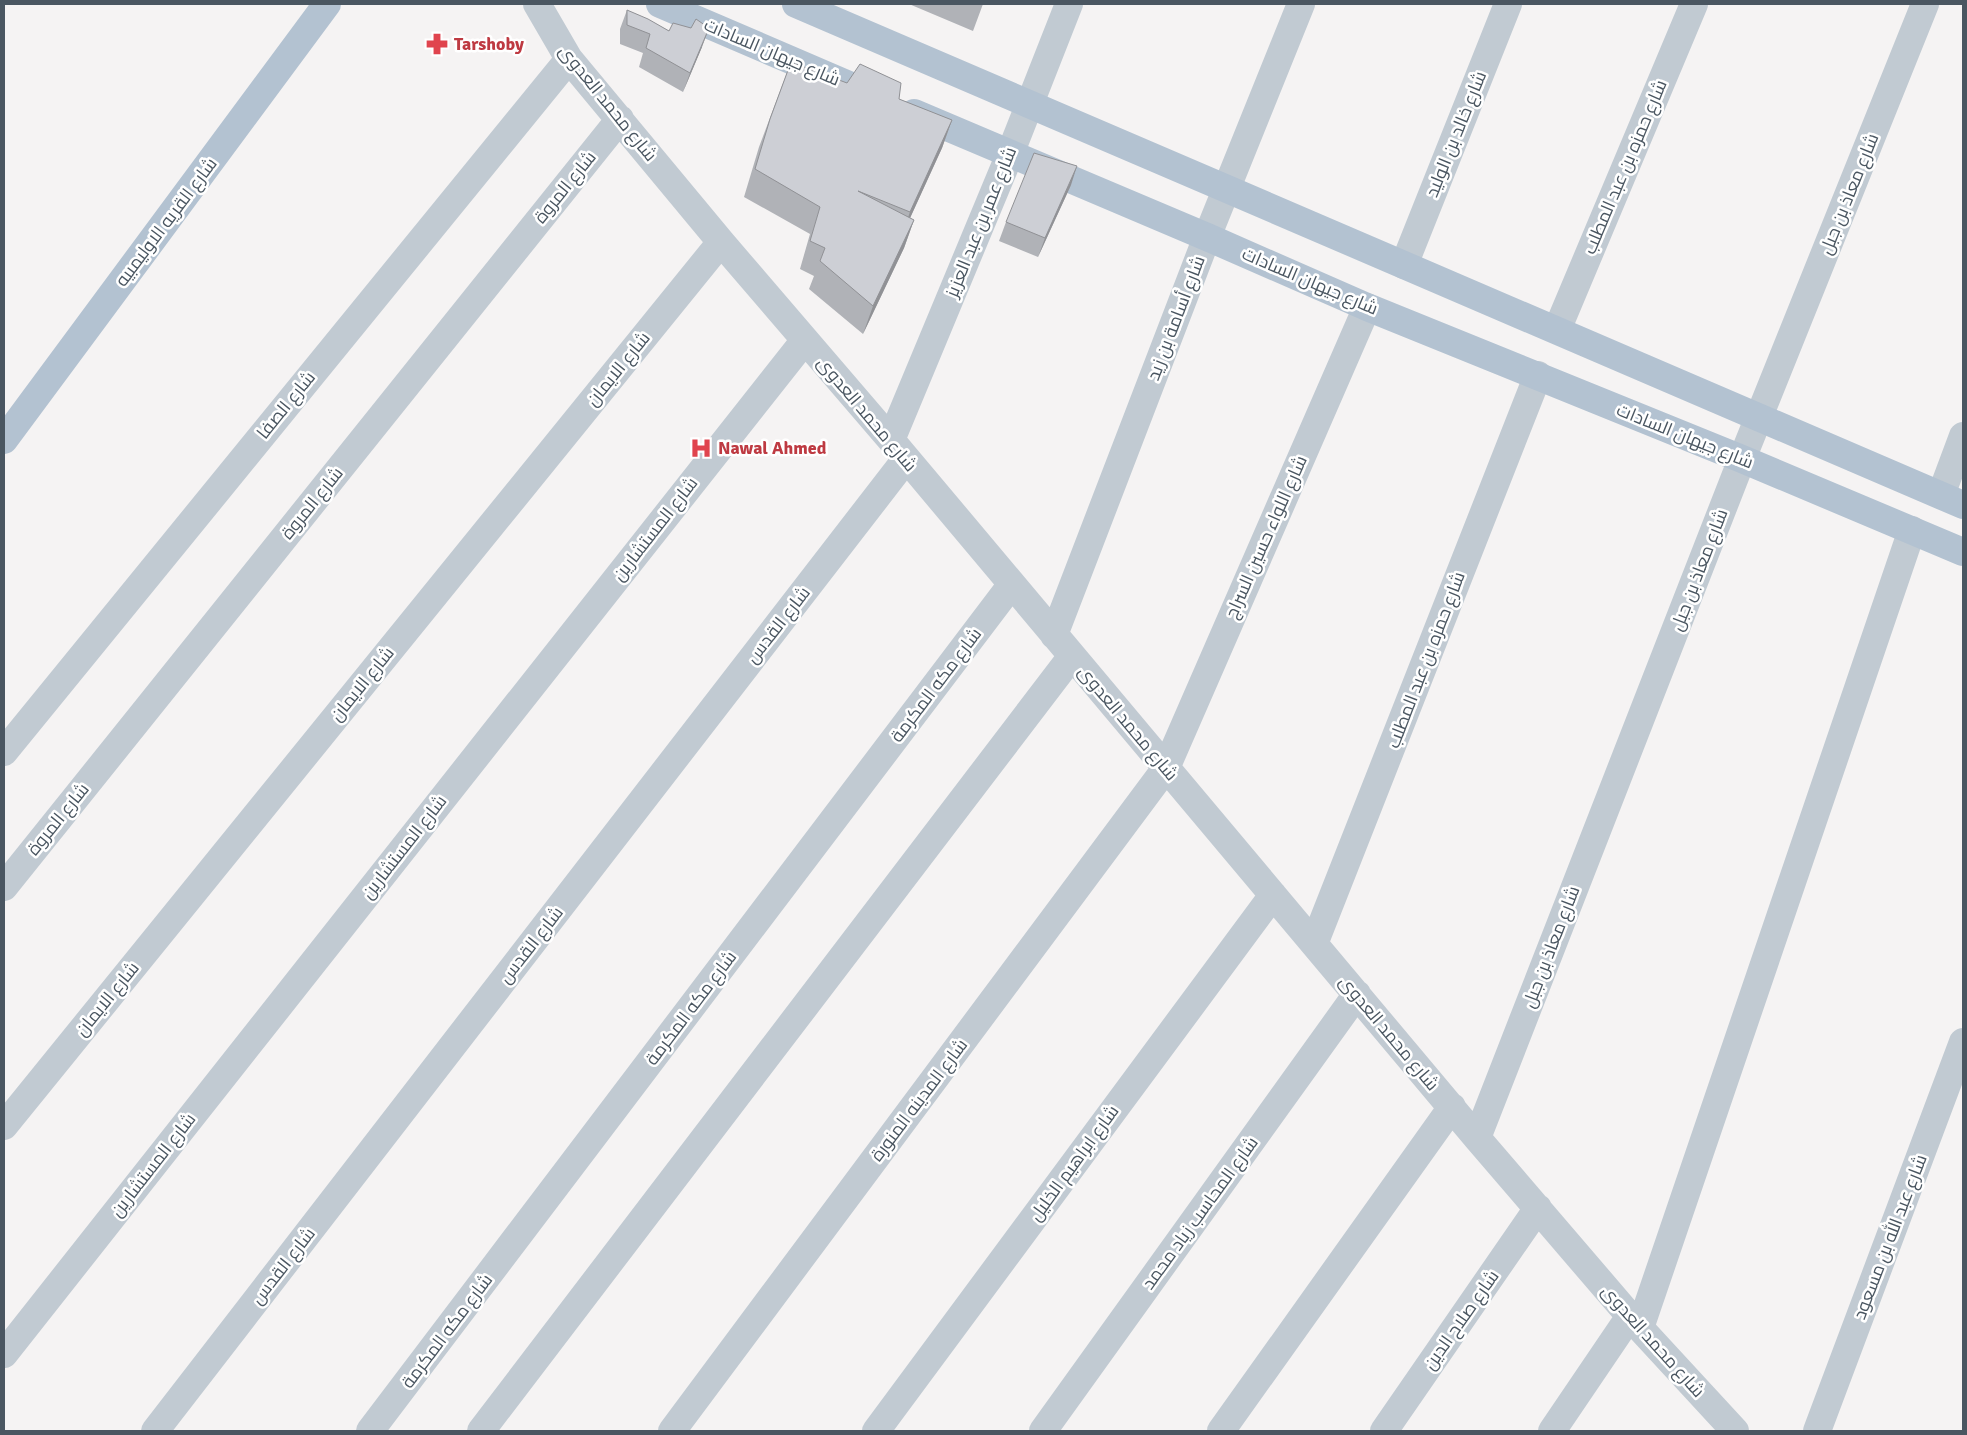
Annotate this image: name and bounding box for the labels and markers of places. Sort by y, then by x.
pharmacy icon: Tarshoby [424,31,450,57]
place label: Tarshoby [454,33,524,55]
hospital icon: Nawal Ahmed [688,435,714,461]
place label: Nawal Ahmed [718,437,827,459]

